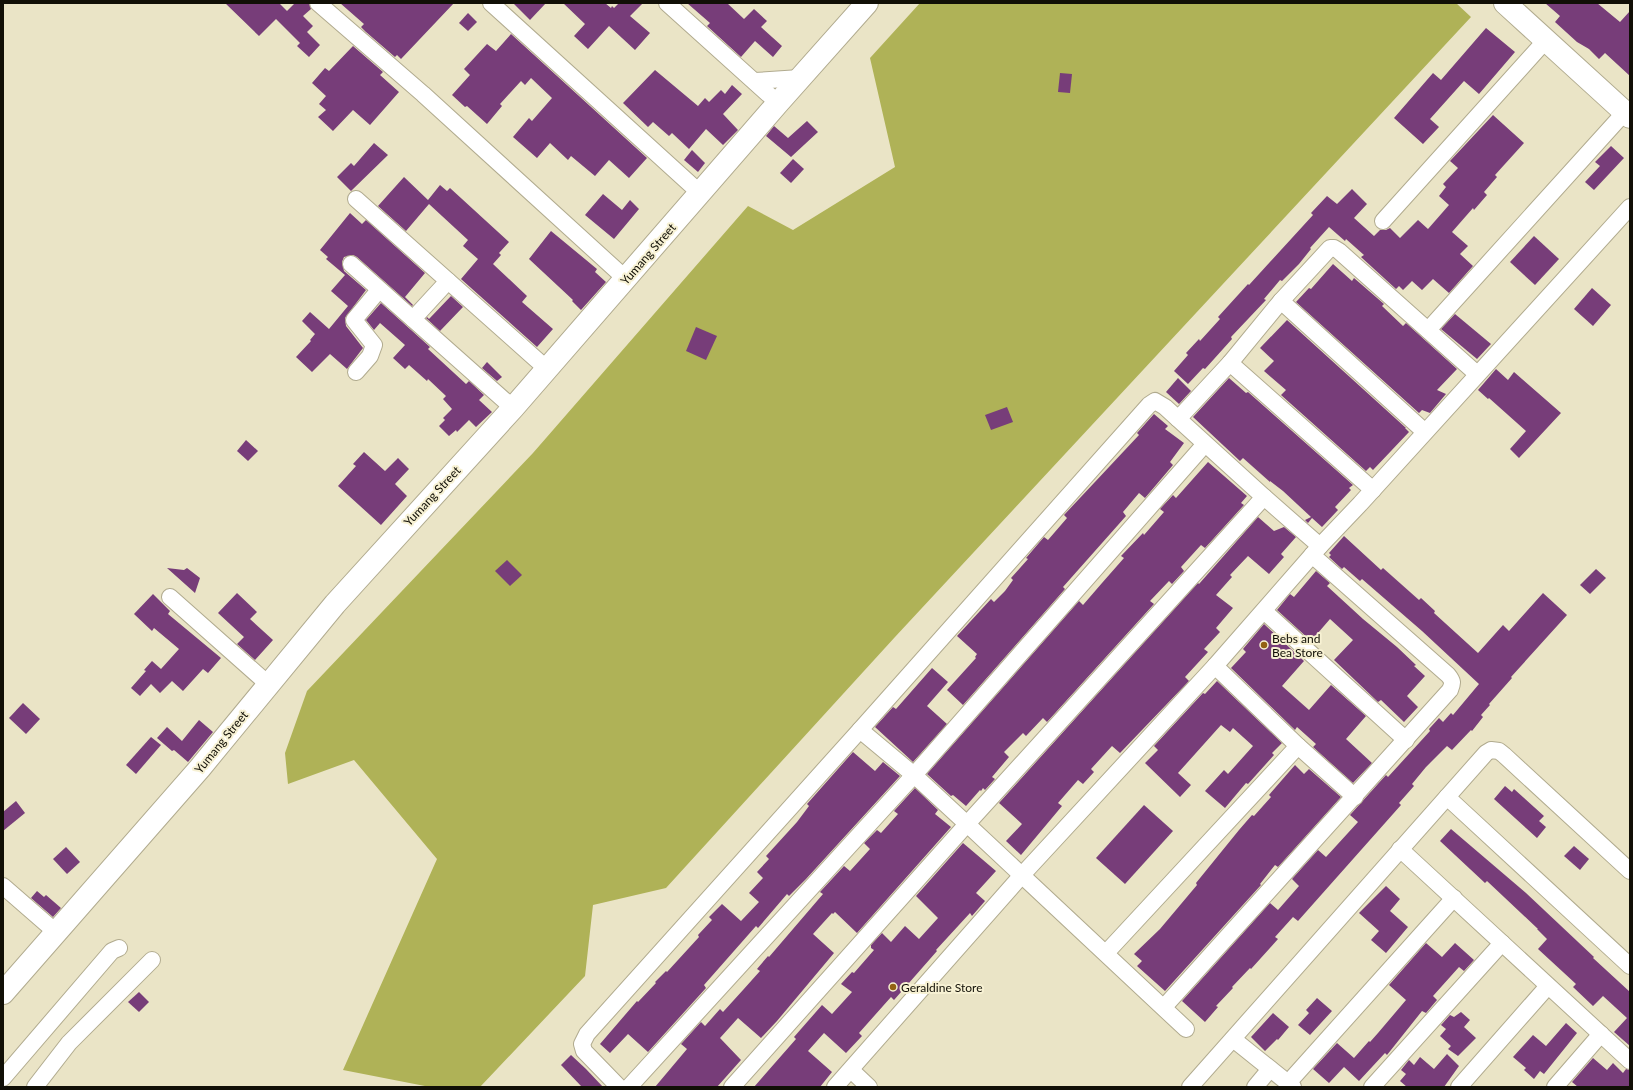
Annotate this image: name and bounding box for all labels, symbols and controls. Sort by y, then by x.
street label: Yumang Street [617,220,679,288]
street label: Yumang Street [400,462,464,529]
place label: Bebs and Bea Store [1272,631,1323,660]
marker: Bebs and Bea Store [1259,640,1269,650]
street label: Yumang Street [191,707,251,776]
place label: Geraldine Store [901,980,983,995]
marker: Geraldine Store [888,982,898,992]

